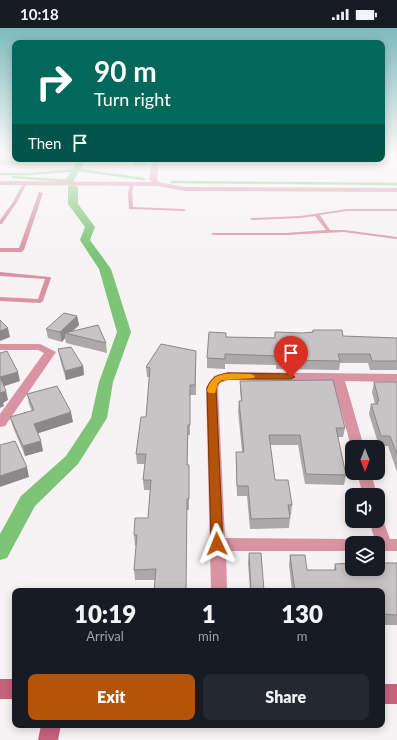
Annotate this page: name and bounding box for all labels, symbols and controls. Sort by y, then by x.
text: 10:18 [20,5,59,23]
text: 90 m [94,54,157,88]
icon: right [28,56,80,108]
text: Turn right [94,88,171,110]
icon: arrive [69,132,91,154]
text: Then [28,134,61,152]
pin [274,336,308,377]
icon: arrive [280,342,302,364]
north arrow [345,440,385,480]
map controls [345,440,385,576]
button: sound [345,488,385,528]
position arrow [196,523,238,565]
button: layers [345,536,385,576]
text: 10:19 [74,599,136,628]
text: 1 [202,599,216,628]
text: 130 [281,599,323,628]
text: Arrival [86,628,124,644]
text: min [198,628,219,644]
text: m [297,628,307,644]
button: Exit [28,674,195,720]
button: Share [203,674,369,720]

